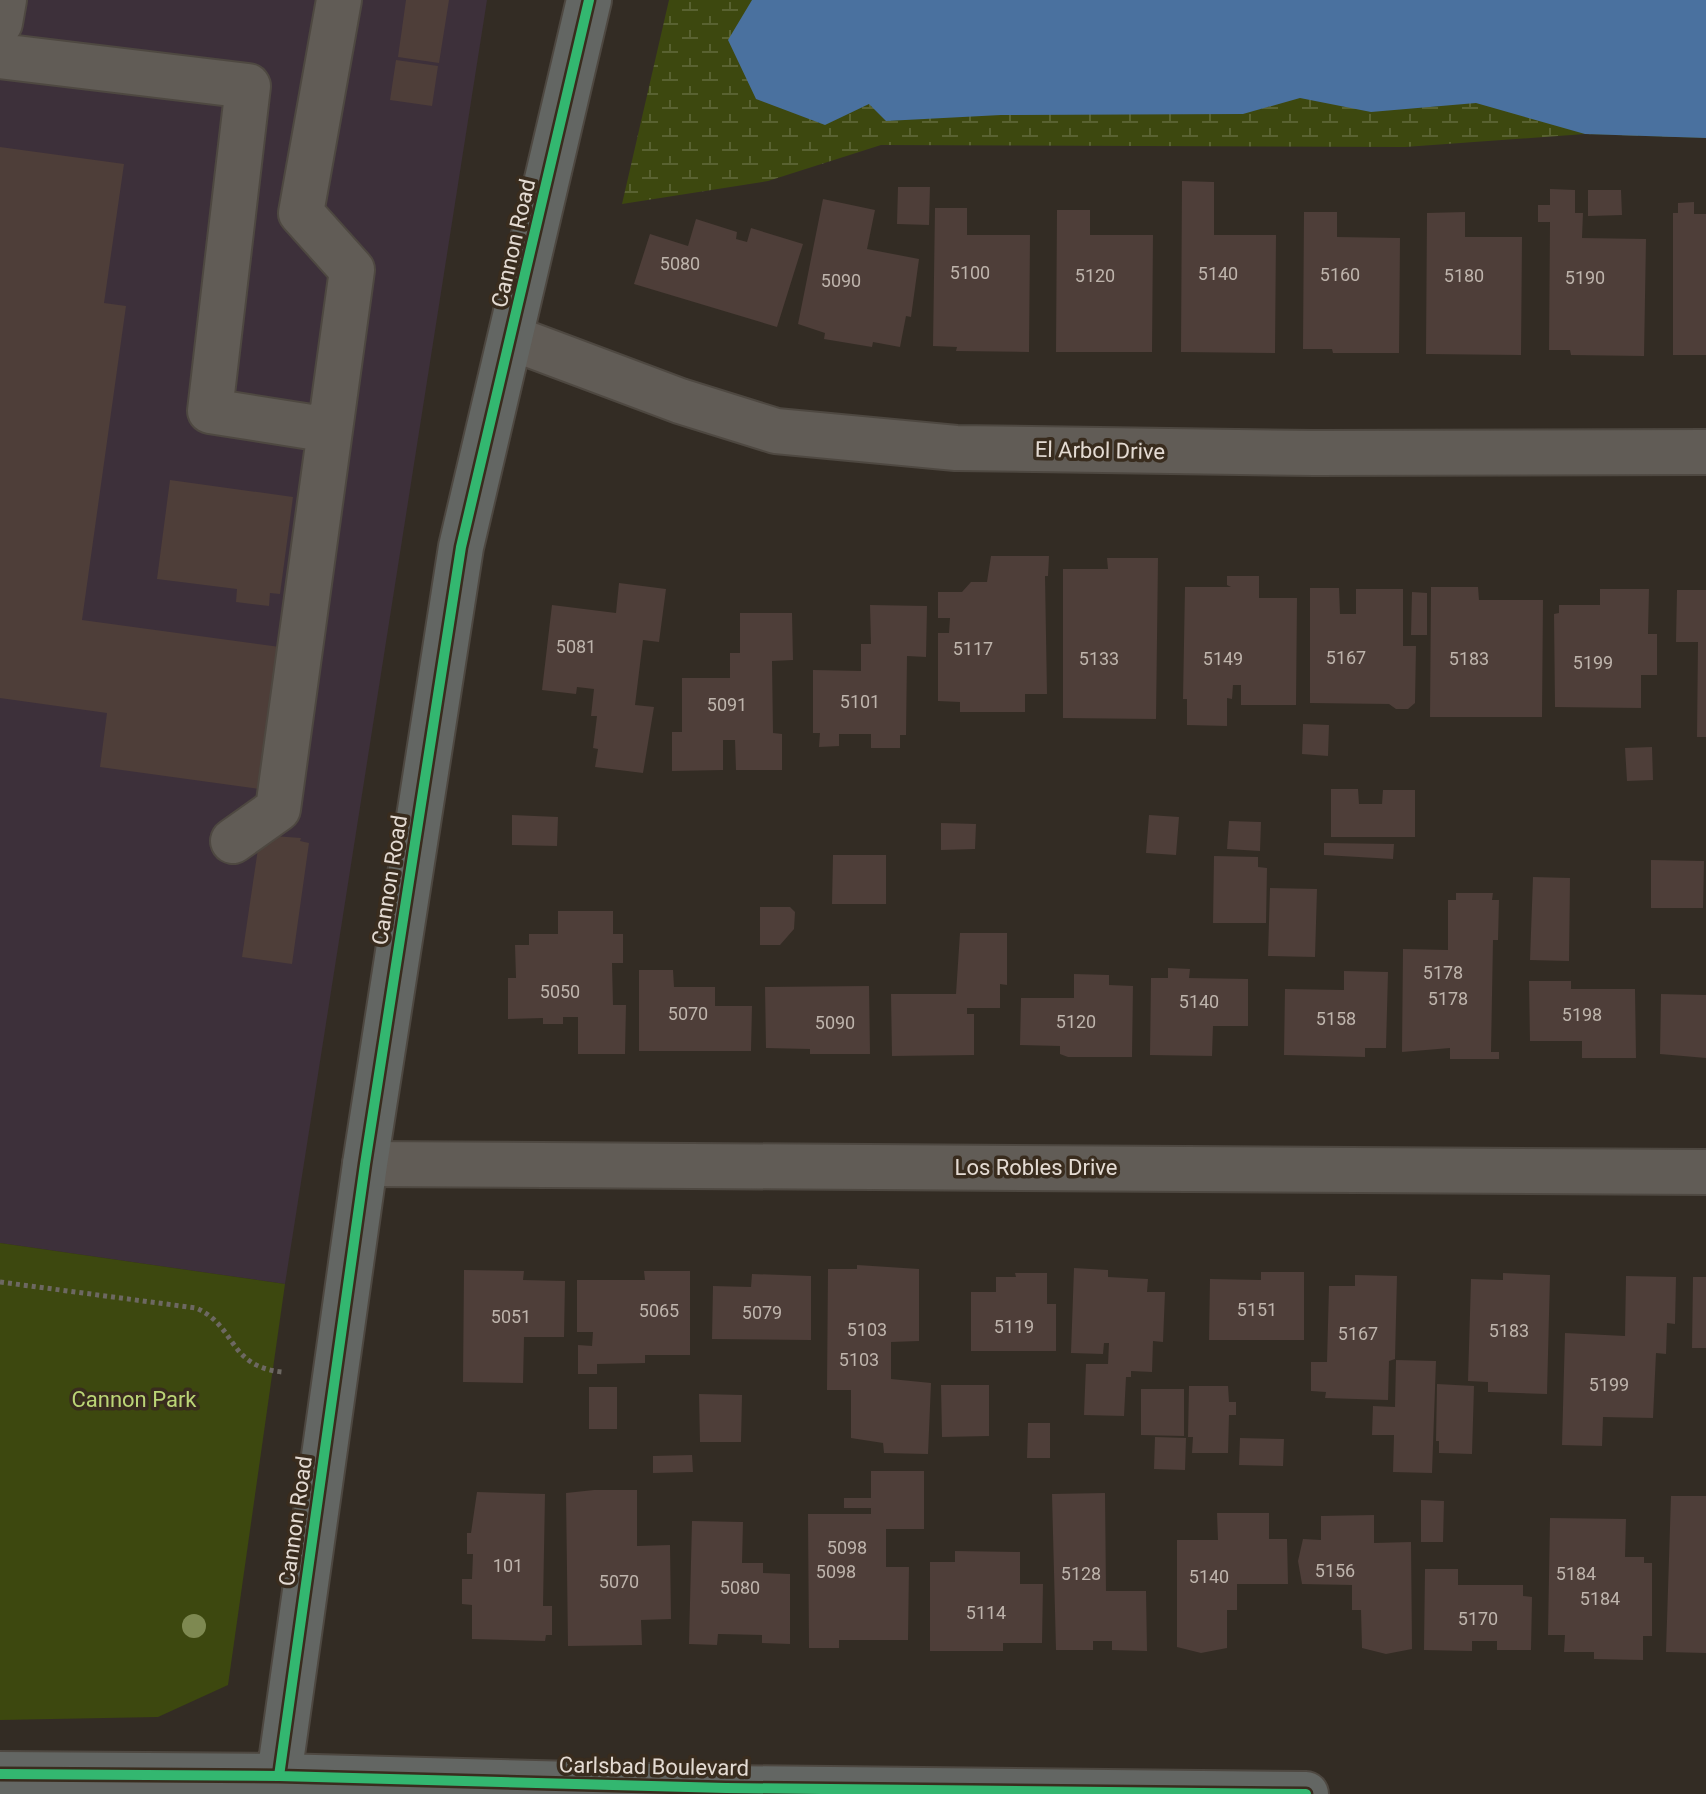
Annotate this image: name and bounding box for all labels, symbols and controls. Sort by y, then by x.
street label: Cannon Road [487,176,540,310]
house number: 5080 [660,253,700,274]
house number: 5100 [950,262,990,283]
house number: 5140 [1198,263,1238,284]
house number: 5160 [1320,264,1360,285]
house number: 5120 [1075,265,1115,286]
house number: 5180 [1444,265,1484,286]
house number: 5190 [1565,267,1605,288]
house number: 5090 [821,270,861,291]
street label: El Arbol Drive [1035,437,1165,464]
house number: 5081 [556,636,596,657]
house number: 5117 [953,638,993,659]
house number: 5167 [1326,647,1366,668]
house number: 5133 [1079,648,1119,669]
house number: 5149 [1203,648,1243,669]
house number: 5183 [1449,648,1489,669]
house number: 5199 [1573,652,1613,673]
house number: 5101 [840,691,880,712]
house number: 5091 [707,694,747,715]
street label: Cannon Road [367,813,412,947]
house number: 5178 [1423,962,1463,983]
house number: 5050 [540,981,580,1002]
house number: 5178 [1428,988,1468,1009]
house number: 5140 [1179,991,1219,1012]
house number: 5070 [668,1003,708,1024]
house number: 5198 [1562,1004,1602,1025]
house number: 5158 [1316,1008,1356,1029]
house number: 5120 [1056,1011,1096,1032]
house number: 5090 [815,1012,855,1033]
street label: Los Robles Drive [955,1155,1117,1180]
house number: 5151 [1237,1299,1277,1320]
house number: 5065 [639,1300,679,1321]
house number: 5079 [742,1302,782,1323]
house number: 5051 [491,1306,531,1327]
house number: 5119 [994,1316,1034,1337]
house number: 5103 [847,1319,887,1340]
house number: 5183 [1489,1320,1529,1341]
house number: 5167 [1338,1323,1378,1344]
house number: 5103 [839,1349,879,1370]
house number: 5199 [1589,1374,1629,1395]
park label: Cannon Park [71,1387,197,1412]
street label: Cannon Road [274,1454,317,1588]
house number: 5098 [827,1537,867,1558]
house number: 101 [493,1555,523,1576]
house number: 5156 [1315,1560,1355,1581]
house number: 5098 [816,1561,856,1582]
house number: 5128 [1061,1563,1101,1584]
house number: 5184 [1556,1563,1596,1584]
house number: 5140 [1189,1566,1229,1587]
house number: 5070 [599,1571,639,1592]
house number: 5080 [720,1577,760,1598]
house number: 5184 [1580,1588,1620,1609]
house number: 5114 [966,1602,1006,1623]
house number: 5170 [1458,1608,1498,1629]
street label: Carlsbad Boulevard [559,1752,749,1781]

